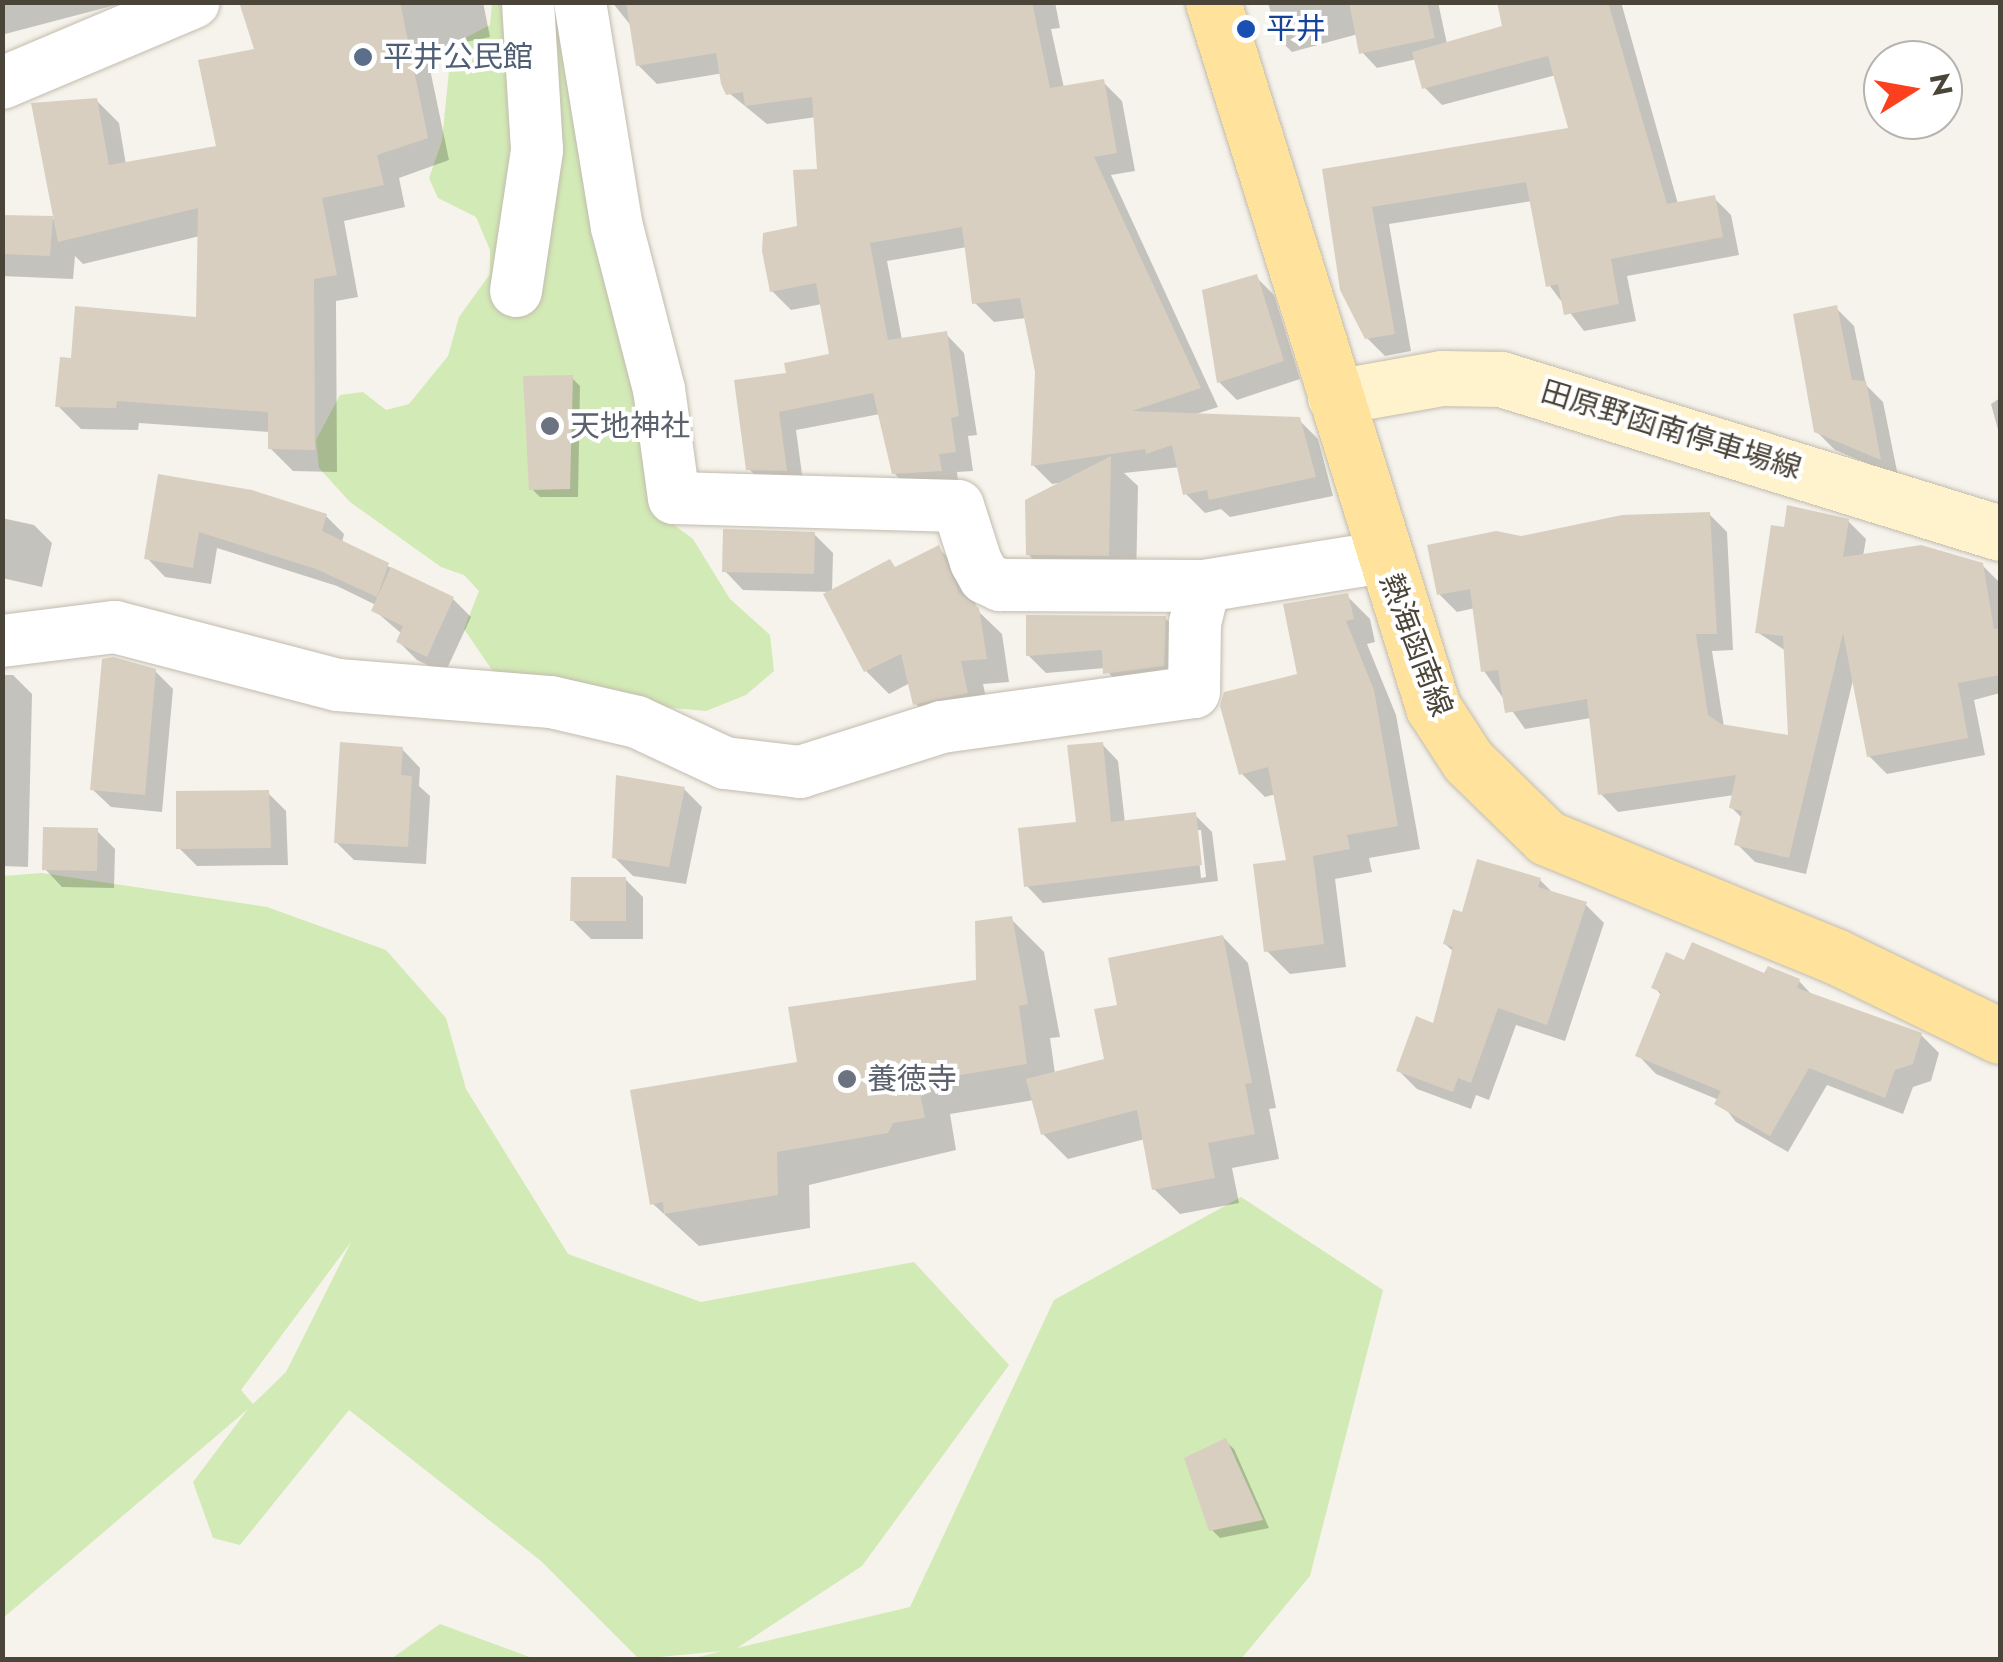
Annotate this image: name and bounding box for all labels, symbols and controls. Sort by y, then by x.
place label: 平井 [1266,11,1326,47]
marker: 平井 [1235,18,1257,40]
place label: 平井公民館 [383,39,533,75]
north arrow [1863,40,1963,140]
marker: 平井公民館 [352,46,374,68]
text: N [1919,70,1963,99]
street label: 田原野函南停車場線 [1537,373,1805,487]
place label: 天地神社 [570,408,690,444]
marker: 天地神社 [539,415,561,437]
street label: 熱海函南線 [1372,569,1460,721]
place label: 養徳寺 [867,1061,957,1097]
marker: 養徳寺 [836,1068,858,1090]

